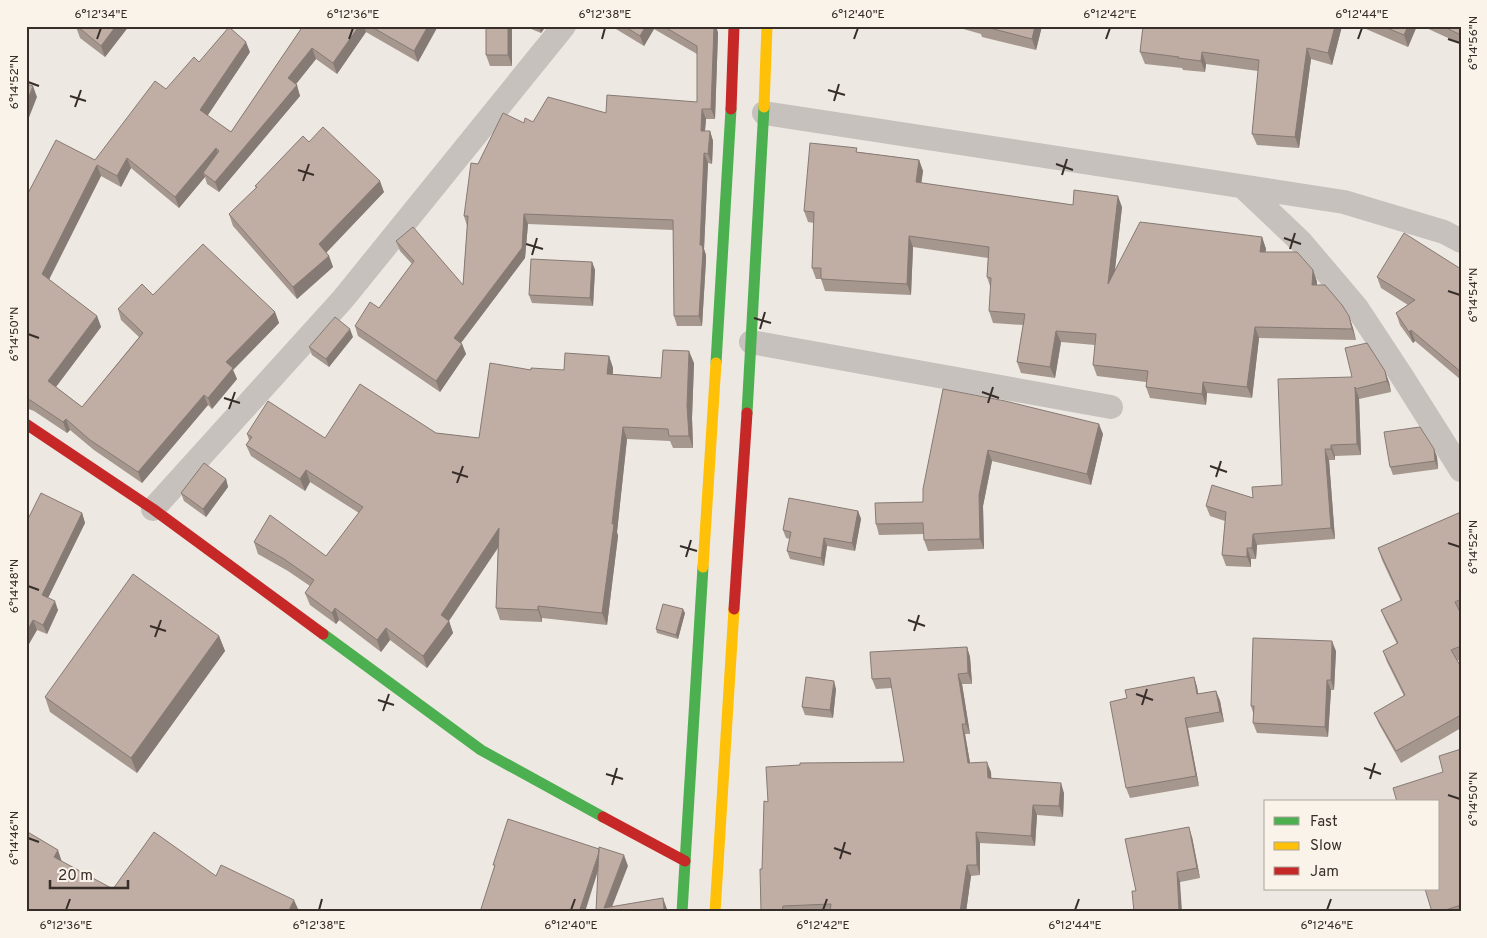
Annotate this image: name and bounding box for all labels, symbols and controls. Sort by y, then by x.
text: 6°12'34"E [74,7,128,23]
text: 6°12'36"E [327,7,379,23]
text: 6°12'38"E [578,7,632,23]
text: 6°12'40"E [831,7,885,23]
text: 6°12'42"E [1083,7,1137,23]
text: 6°12'44"E [1335,7,1389,23]
text: 6°14'56"N [1466,16,1482,70]
text: 6°14'52"N [7,55,23,109]
text: 6°14'54"N [1466,268,1482,322]
text: 6°14'50"N [7,307,23,361]
text: 6°14'52"N [1466,520,1482,574]
text: 6°14'48"N [7,559,23,613]
text: 6°14'50"N [1466,772,1482,826]
legend [1264,800,1440,890]
text: 6°14'46"N [7,811,23,865]
text: Fast [1310,813,1338,832]
text: Slow [1310,837,1342,856]
scale bar [50,858,128,890]
text: Jam [1310,863,1339,882]
text: 20 m [58,867,93,886]
text: 6°12'36"E [40,918,92,934]
text: 6°12'38"E [292,918,346,934]
text: 6°12'40"E [544,918,598,934]
text: 6°12'42"E [796,918,850,934]
text: 6°12'44"E [1048,918,1102,934]
text: 6°12'46"E [1300,918,1354,934]

